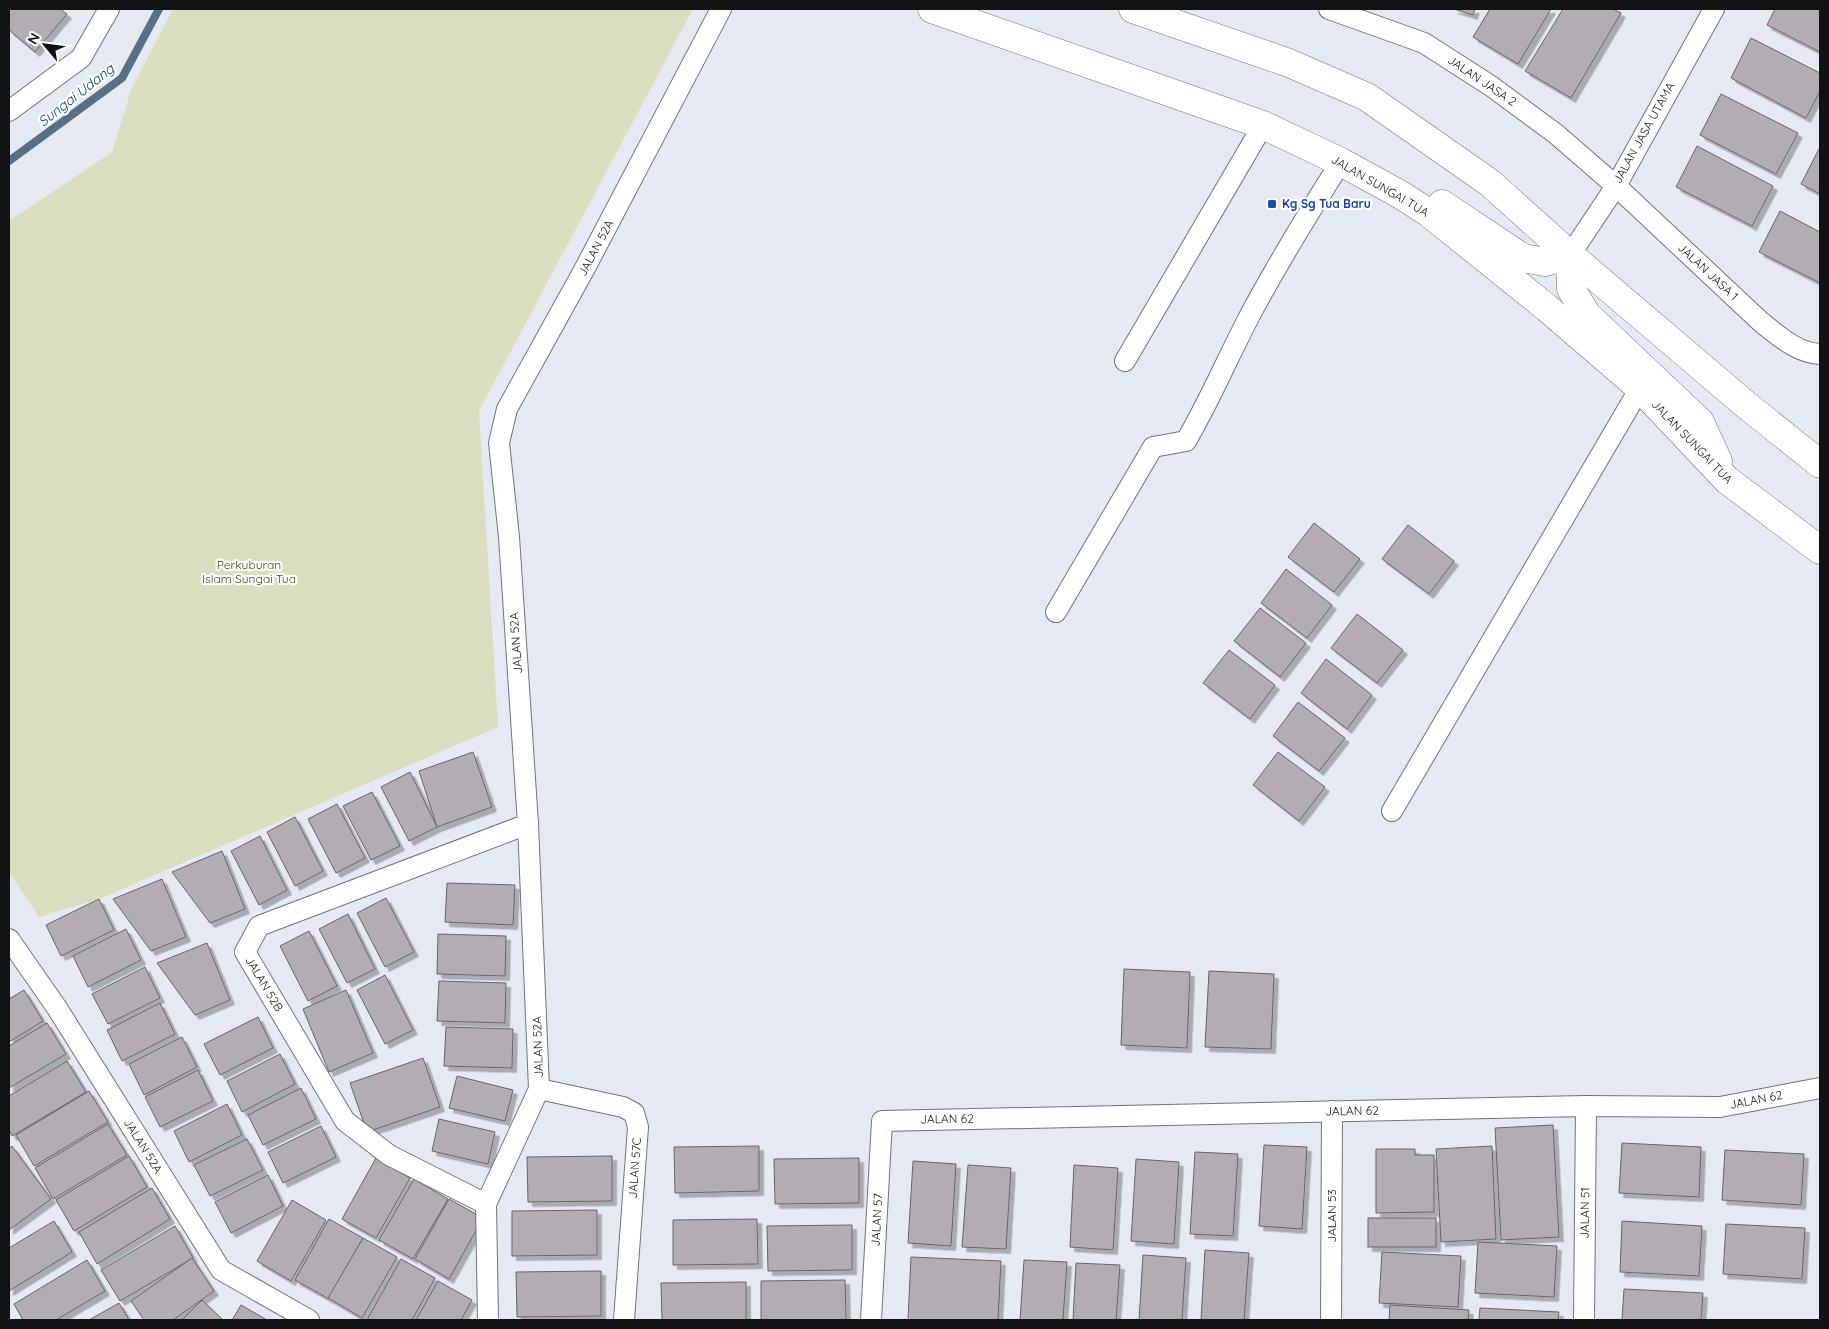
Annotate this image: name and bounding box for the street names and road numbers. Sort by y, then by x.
street label: JALAN JASA 2 [1445,52,1520,109]
street label: JALAN JASA UTAMA [1609,79,1678,186]
street label: JALAN SUNGAI TUA [1329,151,1432,220]
street label: JALAN 52A [574,217,617,278]
street label: JALAN JASA 1 [1675,240,1742,303]
street label: JALAN SUNGAI TUA [1649,397,1736,487]
street label: JALAN 52A [506,612,525,674]
street label: JALAN 52B [242,953,287,1014]
street label: JALAN 52A [529,1016,546,1078]
street label: JALAN 62 [1728,1087,1784,1112]
street label: JALAN 62 [1325,1103,1379,1118]
street label: JALAN 62 [920,1111,974,1126]
street label: JALAN 52A [121,1116,166,1176]
street label: JALAN 57C [625,1137,644,1199]
street label: JALAN 51 [1577,1187,1592,1239]
street label: JALAN 53 [1324,1189,1339,1243]
street label: JALAN 57 [868,1193,885,1247]

